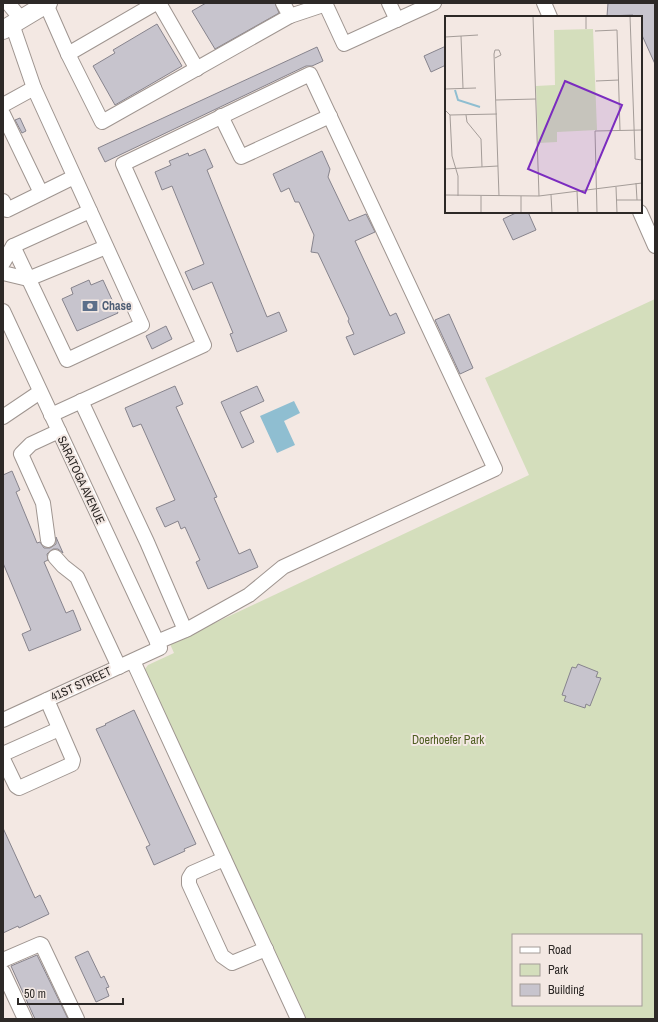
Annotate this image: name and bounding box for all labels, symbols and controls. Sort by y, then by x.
inset map [445,16,642,213]
bank icon: Chase [81,297,99,315]
place label: Chase [102,298,132,314]
street label: SARATOGA AVENUE [54,433,108,527]
street label: 41ST STREET [48,663,114,705]
park label: Doerhoefer Park [412,732,484,748]
legend [512,934,642,1006]
text: Road [548,942,572,958]
text: Park [548,962,568,978]
scale bar [18,980,123,1006]
text: Building [548,982,585,998]
text: 50 m [24,986,46,1002]

